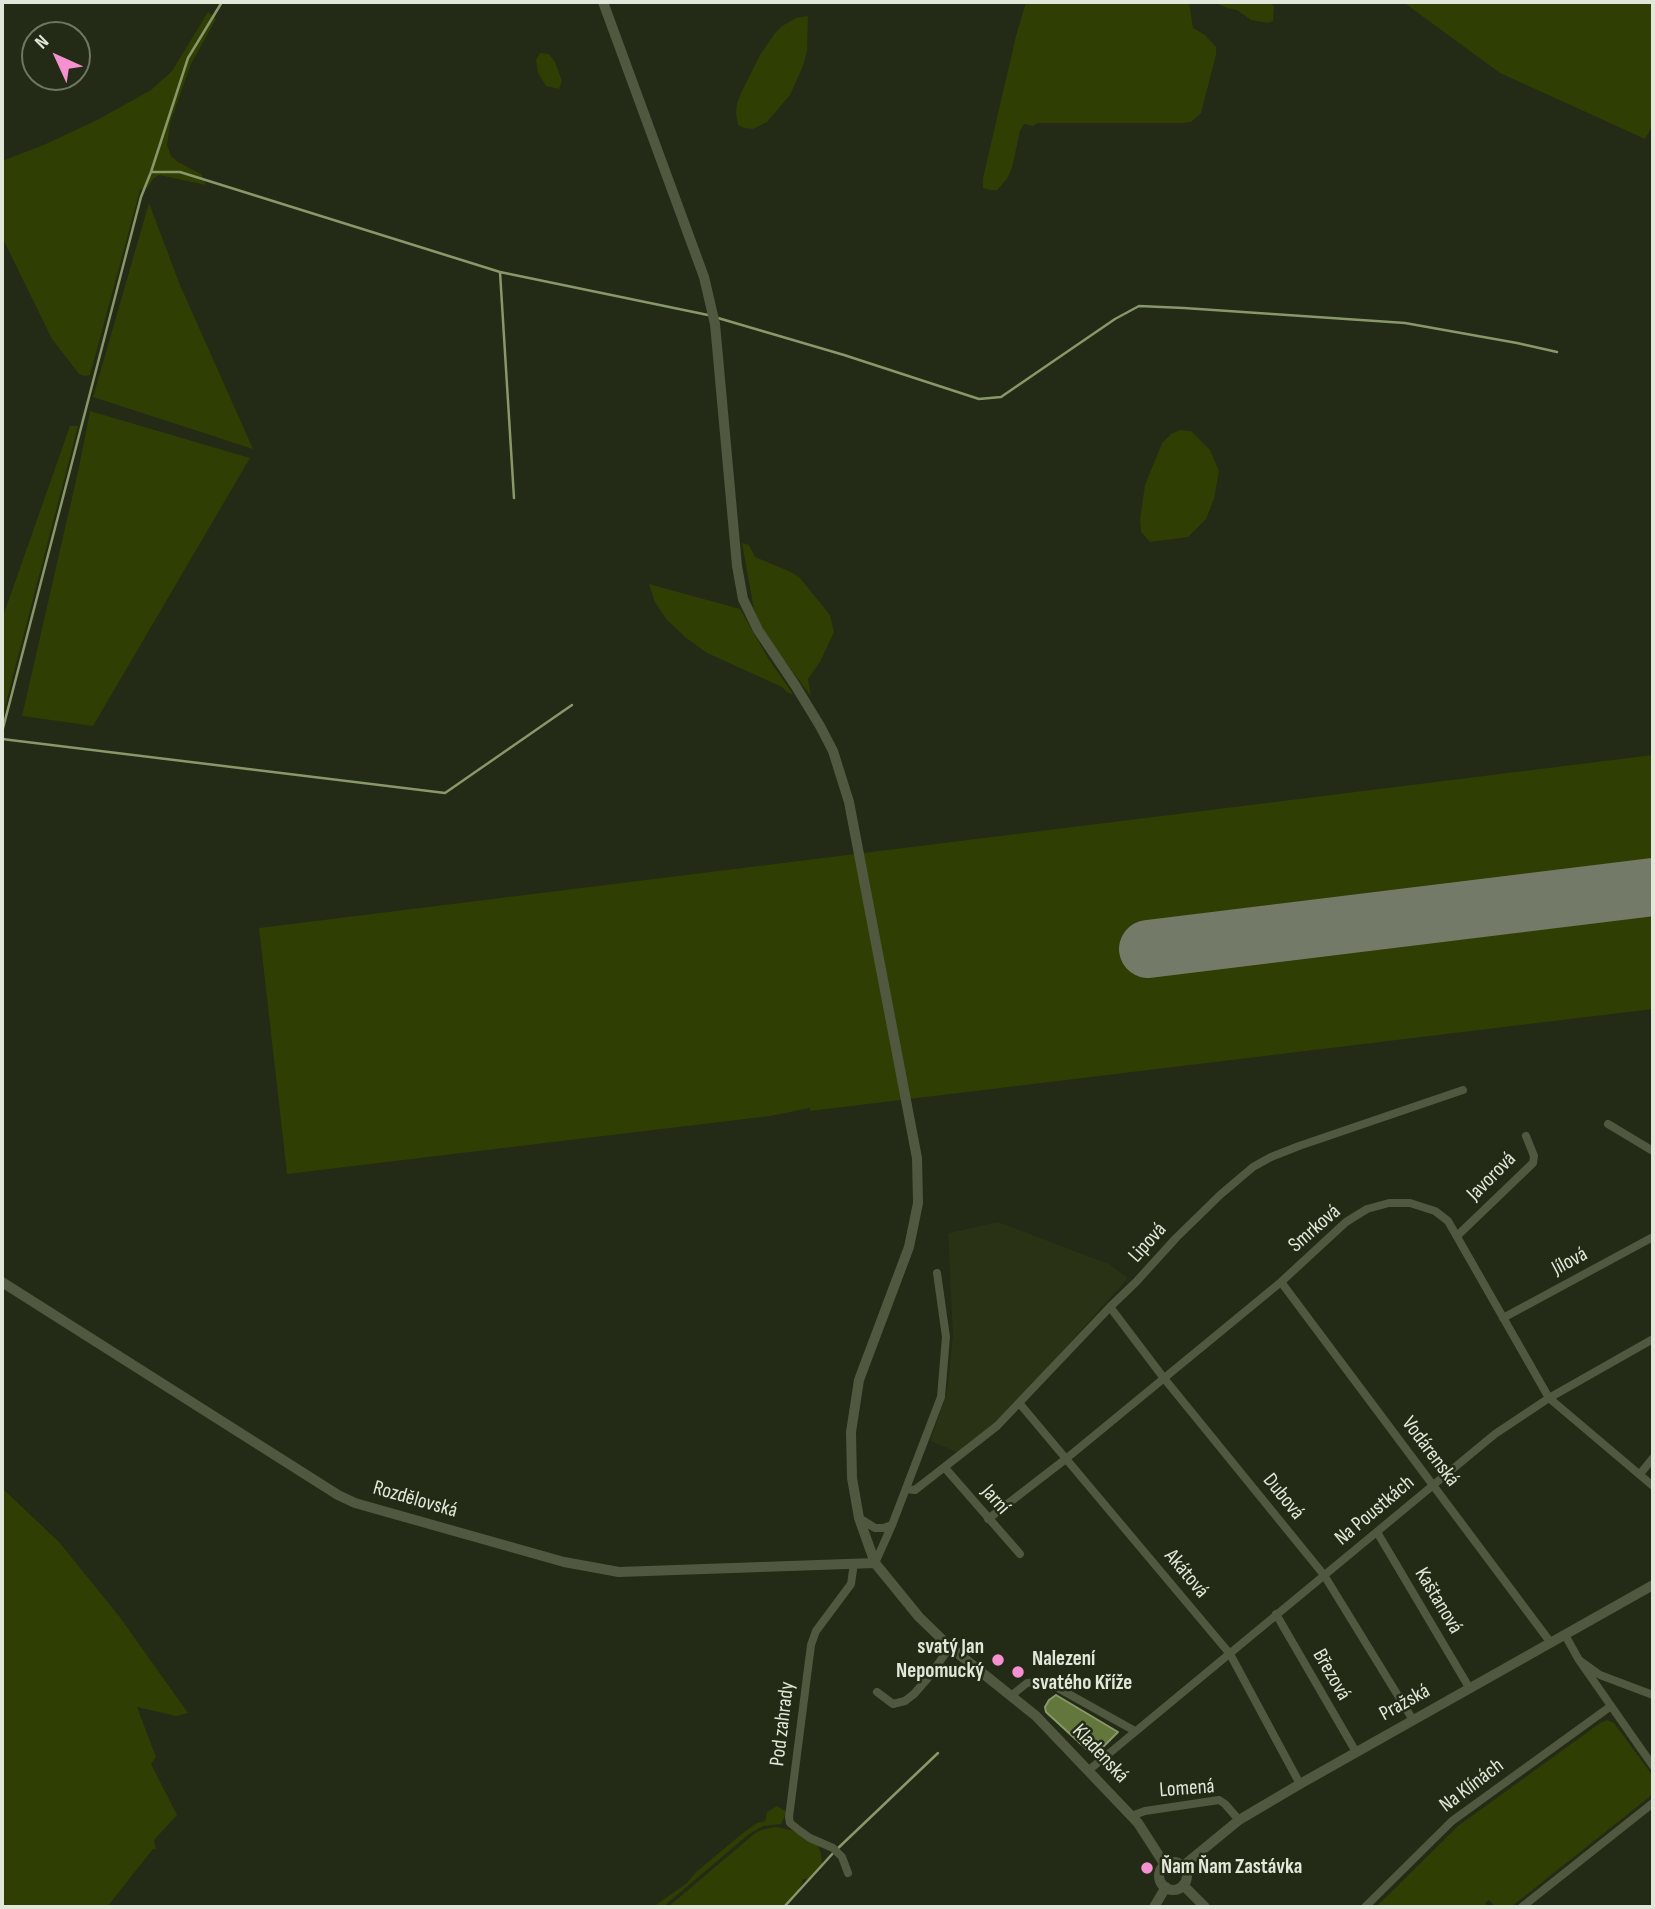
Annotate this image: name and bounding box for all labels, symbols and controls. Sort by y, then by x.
north arrow [21,21,91,91]
text: N [30,30,54,54]
street label: Javorová [1462,1147,1522,1207]
street label: Smrková [1284,1200,1346,1258]
street label: Lipová [1124,1218,1172,1268]
street label: Jílová [1548,1242,1592,1282]
street label: Vodárenská [1396,1412,1464,1492]
street label: Dubová [1257,1469,1309,1525]
street label: Na Poustkách [1330,1471,1420,1551]
street label: Rozdělovská [370,1476,460,1524]
street label: Jarní [975,1480,1015,1520]
street label: Akátová [1158,1544,1214,1604]
street label: Kaštanová [1408,1563,1468,1639]
place label: svatý Jan Nepomucký [896,1635,984,1685]
street label: Březová [1306,1645,1356,1705]
place label: Nalezení svatého Kříže [1032,1647,1132,1697]
marker: svatý Jan Nepomucký [990,1652,1006,1668]
marker: Nalezení svatého Kříže [1010,1664,1026,1680]
street label: Pražská [1375,1679,1435,1727]
street label: Pod zahrady [765,1680,801,1768]
street label: Kladenská [1066,1719,1134,1789]
street label: Na Klínách [1435,1754,1509,1818]
street label: Lomená [1159,1775,1215,1803]
place label: Ňam Ňam Zastávka [1161,1855,1302,1881]
marker: Ňam Ňam Zastávka [1139,1860,1155,1876]

